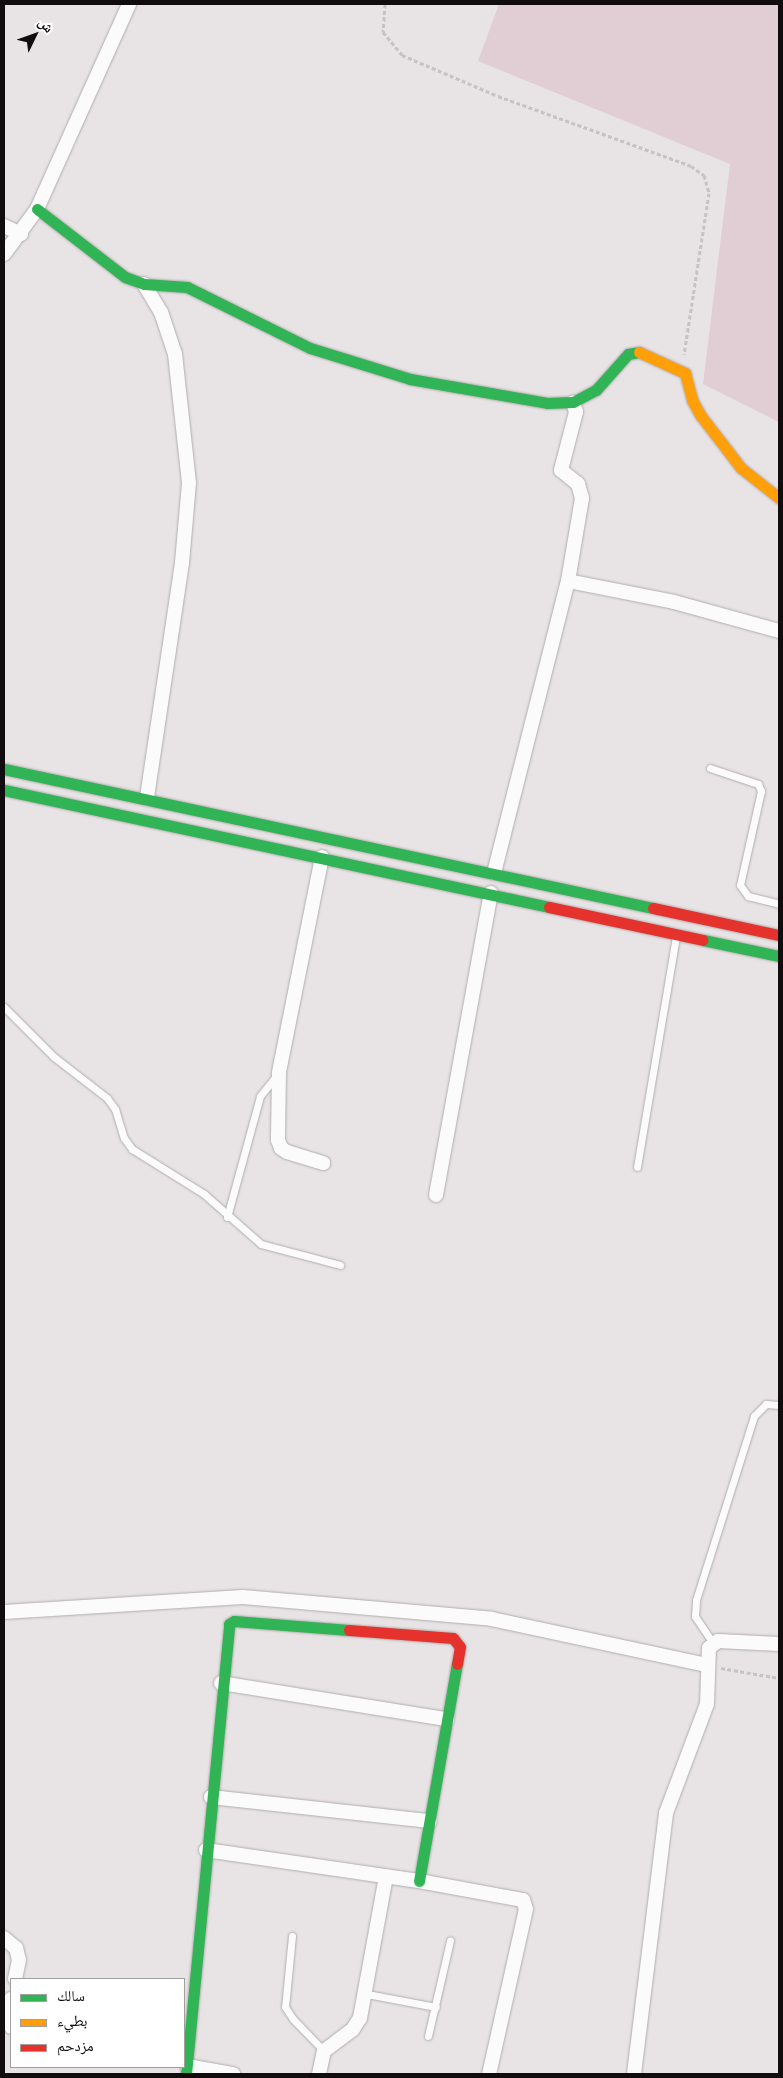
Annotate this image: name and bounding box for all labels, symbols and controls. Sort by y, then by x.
north arrow [10,10,60,60]
text: ش [34,13,58,37]
legend [10,1978,185,2068]
text: سالك [57,1986,85,2005]
text: بطيء [57,2011,87,2030]
text: مزدحم [57,2036,94,2055]

